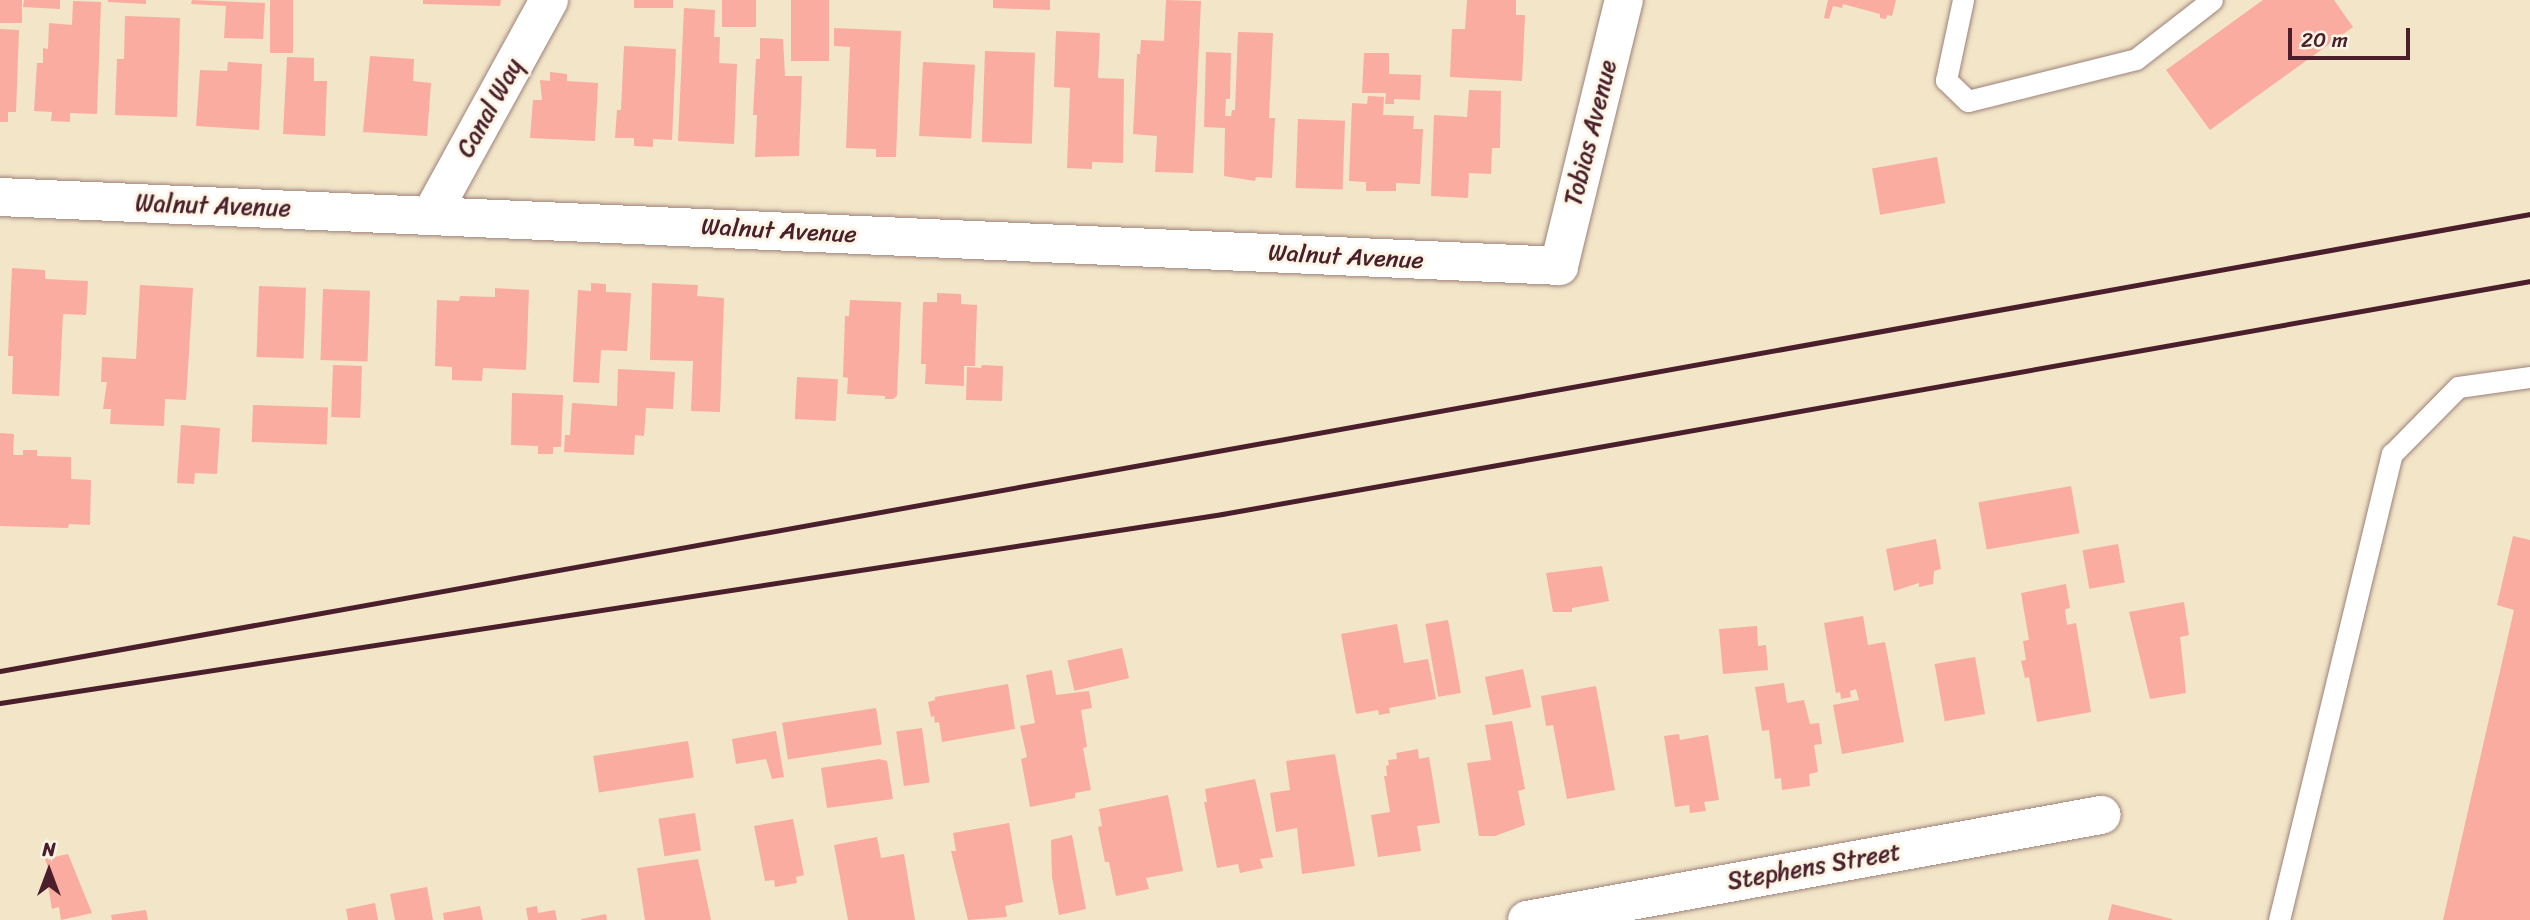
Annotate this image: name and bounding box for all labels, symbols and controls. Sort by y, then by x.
scale bar [2292,14,2414,58]
text: 20 m [2301,21,2348,59]
street label: Canal Way [451,54,529,162]
street label: Tobias Avenue [1559,57,1623,209]
street label: Walnut Avenue [135,189,291,223]
street label: Walnut Avenue [700,213,858,249]
street label: Walnut Avenue [1267,239,1425,275]
text: N [42,833,56,866]
north arrow [14,836,84,906]
street label: Stephens Street [1725,838,1903,896]

